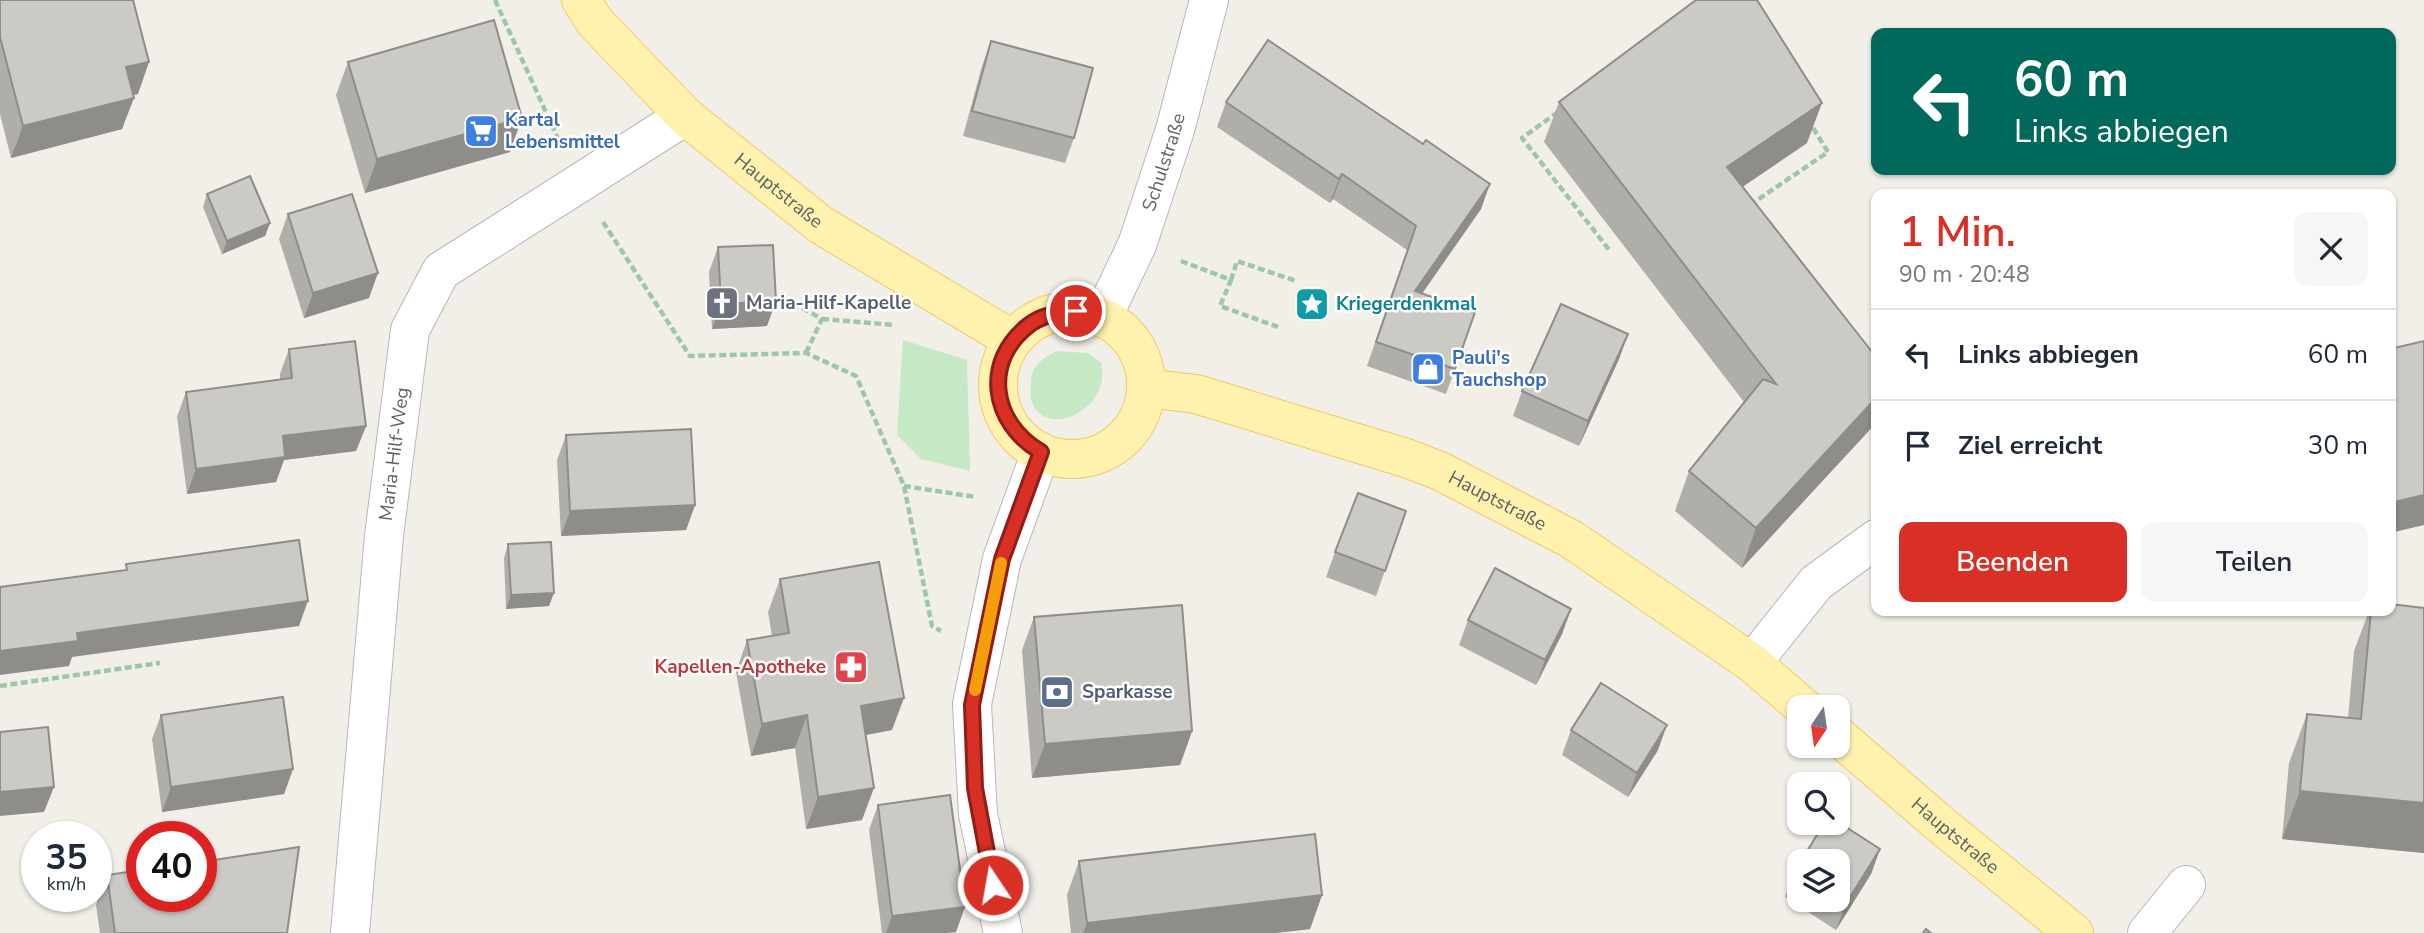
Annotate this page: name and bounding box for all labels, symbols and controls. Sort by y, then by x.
text: 60 m [2014,46,2129,113]
icon: left [1899,56,1990,147]
place label: Kartal Lebensmittel [505,107,620,155]
street label: Schulstraße [1136,110,1192,215]
text: Links abbiegen [2014,110,2229,153]
supermarket icon: Kartal Lebensmittel [462,112,500,150]
street label: Hauptstraße [729,147,828,235]
text: 1 Min. [1899,204,2016,261]
button: close [2294,212,2368,286]
text: 90 m · 20:48 [1899,259,2030,290]
pin [1046,281,1106,341]
church icon: Maria-Hilf-Kapelle [703,284,741,322]
place icon: Kriegerdenkmal [1293,285,1331,323]
place label: Maria-Hilf-Kapelle [746,290,911,316]
place label: Kriegerdenkmal [1336,291,1476,317]
icon: arrive [1057,292,1095,330]
icon: left [1899,336,1937,374]
text: Links abbiegen [1958,337,2139,372]
text: 60 m [2308,337,2368,372]
place label: Pauli's Tauchshop [1452,345,1547,393]
shop icon: Pauli's Tauchshop [1409,350,1447,388]
street label: Maria-Hilf-Weg [373,386,416,522]
icon: arrive [1899,427,1937,465]
text: Ziel erreicht [1958,428,2102,463]
text: 30 m [2308,428,2368,463]
street label: Hauptstraße [1444,465,1551,537]
button: Beenden [1899,522,2127,602]
button: Teilen [2141,522,2368,602]
pharmacy icon: Kapellen-Apotheke [832,648,870,686]
place label: Kapellen-Apotheke [655,654,826,680]
bank icon: Sparkasse [1038,673,1076,711]
place label: Sparkasse [1082,679,1173,705]
north arrow [1787,695,1850,758]
map controls [1787,695,1850,912]
button: search [1787,772,1850,835]
street label: Hauptstraße [1906,792,2005,880]
speed limit sign: 40 [126,821,217,912]
text: 35 [45,834,88,881]
position arrow [956,848,1030,922]
button: layers [1787,849,1850,912]
text: km/h [47,872,86,896]

